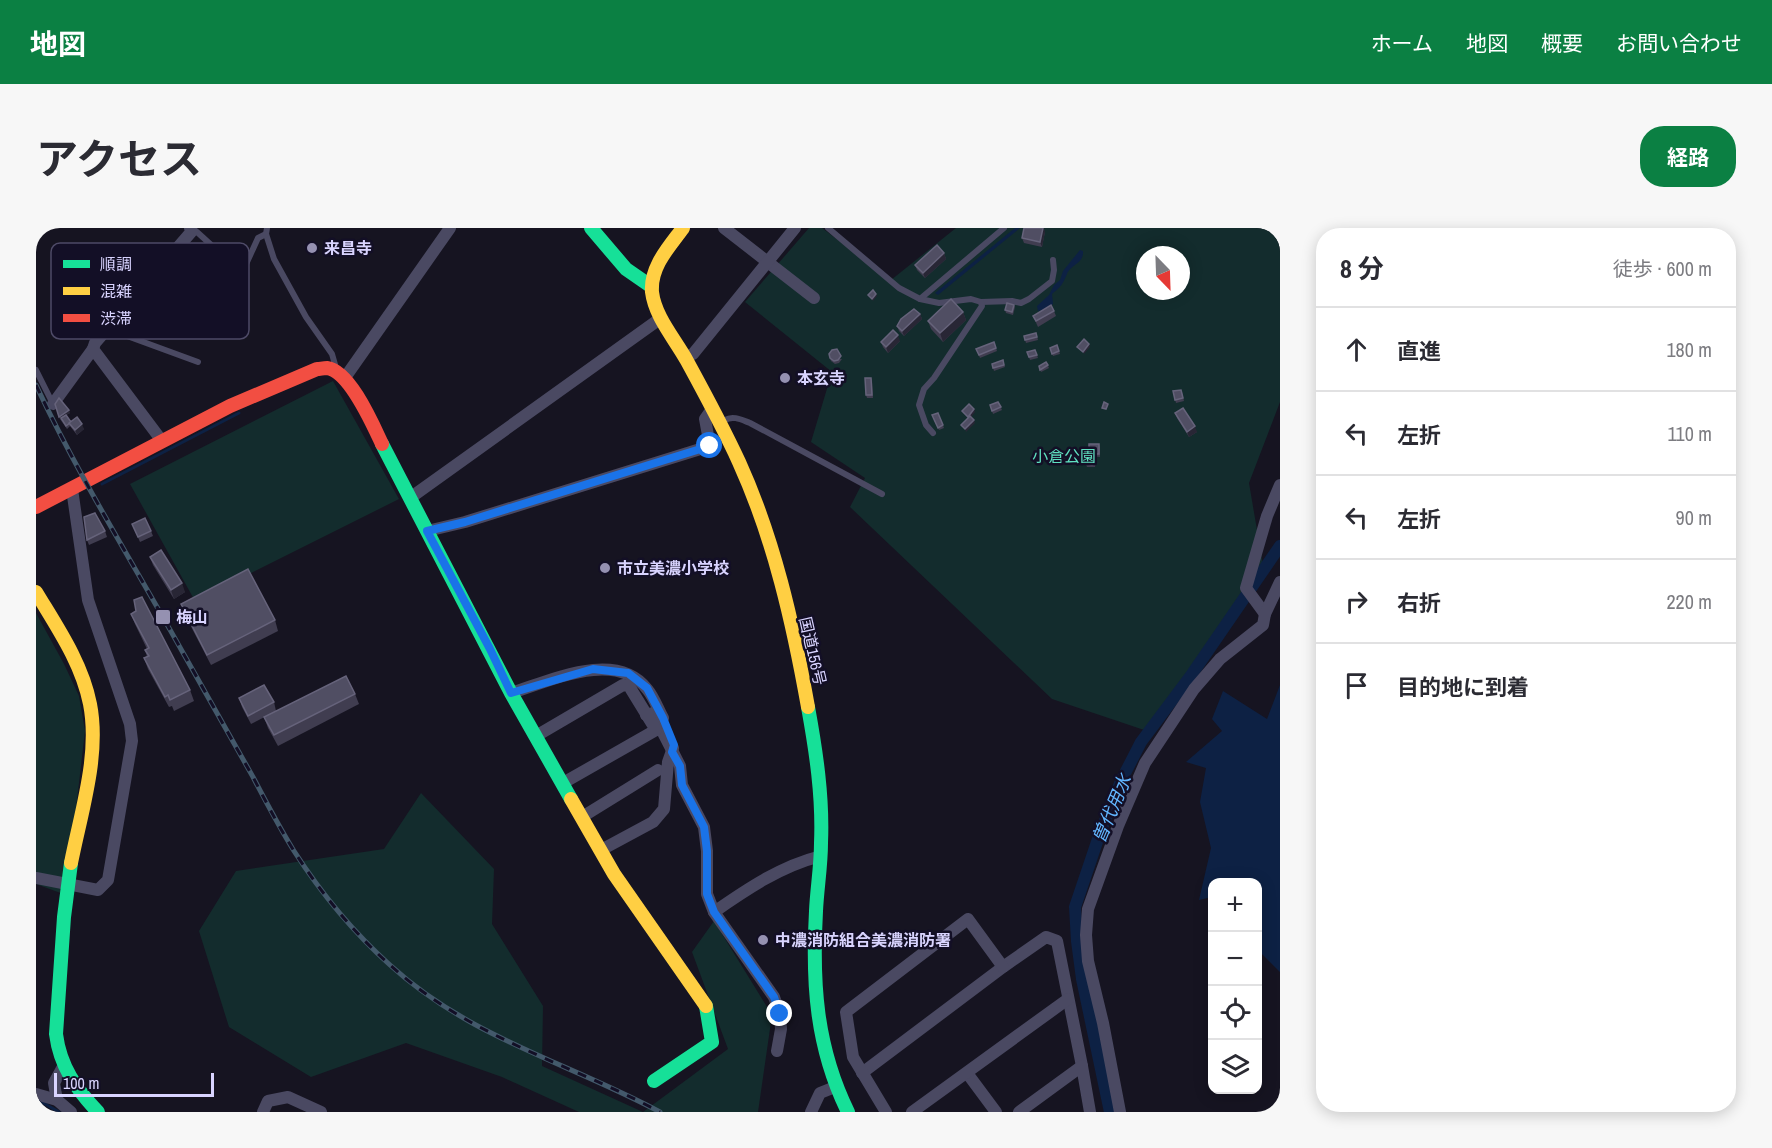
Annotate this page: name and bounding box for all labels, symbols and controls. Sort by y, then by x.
text: 地図 [30,25,86,63]
text: ホーム [1371,29,1433,58]
text: 地図 [1466,29,1508,58]
text: 概要 [1541,29,1583,58]
text: お問い合わせ [1616,29,1742,58]
button: 経路 [1640,126,1736,187]
text: アクセス [36,131,202,187]
place label: 来昌寺 [324,237,372,259]
marker: 来昌寺 [305,241,319,255]
legend [51,243,249,339]
north arrow [1136,246,1190,300]
text: 8 分 [1340,251,1384,286]
text: 順調 [100,253,132,275]
text: 徒歩 · 600 m [1613,255,1712,282]
text: 混雑 [100,280,132,302]
text: 渋滞 [100,307,132,329]
icon: ahead [1340,333,1373,366]
text: 直進 [1397,336,1441,366]
text: 180 m [1666,336,1712,363]
place label: 本玄寺 [797,367,845,389]
marker: 本玄寺 [778,371,792,385]
icon: left [1340,417,1373,450]
text: 左折 [1397,420,1441,450]
text: 110 m [1668,420,1712,447]
route start [696,432,722,458]
park label: 小倉公園 [1032,445,1096,467]
icon: left [1340,501,1373,534]
text: 左折 [1397,504,1441,534]
text: 90 m [1676,504,1712,531]
place label: 市立美濃小学校 [617,557,729,579]
marker: 市立美濃小学校 [598,561,612,575]
icon: right [1340,585,1373,618]
text: 右折 [1397,588,1441,618]
text: 220 m [1666,588,1712,615]
place label: 梅山 [176,606,208,628]
marker: 梅山 [154,608,172,626]
street label: 国道156号 [794,614,832,688]
icon: arrive [1340,669,1373,702]
text: 目的地に到着 [1397,672,1529,702]
water label: 曽代用水 [1086,769,1138,847]
map controls [1208,878,1262,1094]
button: + [1208,878,1262,932]
place label: 中濃消防組合美濃消防署 [775,929,951,951]
button: − [1208,932,1262,986]
marker: 中濃消防組合美濃消防署 [756,933,770,947]
button: locate [1208,986,1262,1040]
route end [766,1000,792,1026]
button: layers [1208,1040,1262,1094]
scale bar [54,1070,214,1098]
text: 100 m [63,1072,99,1094]

